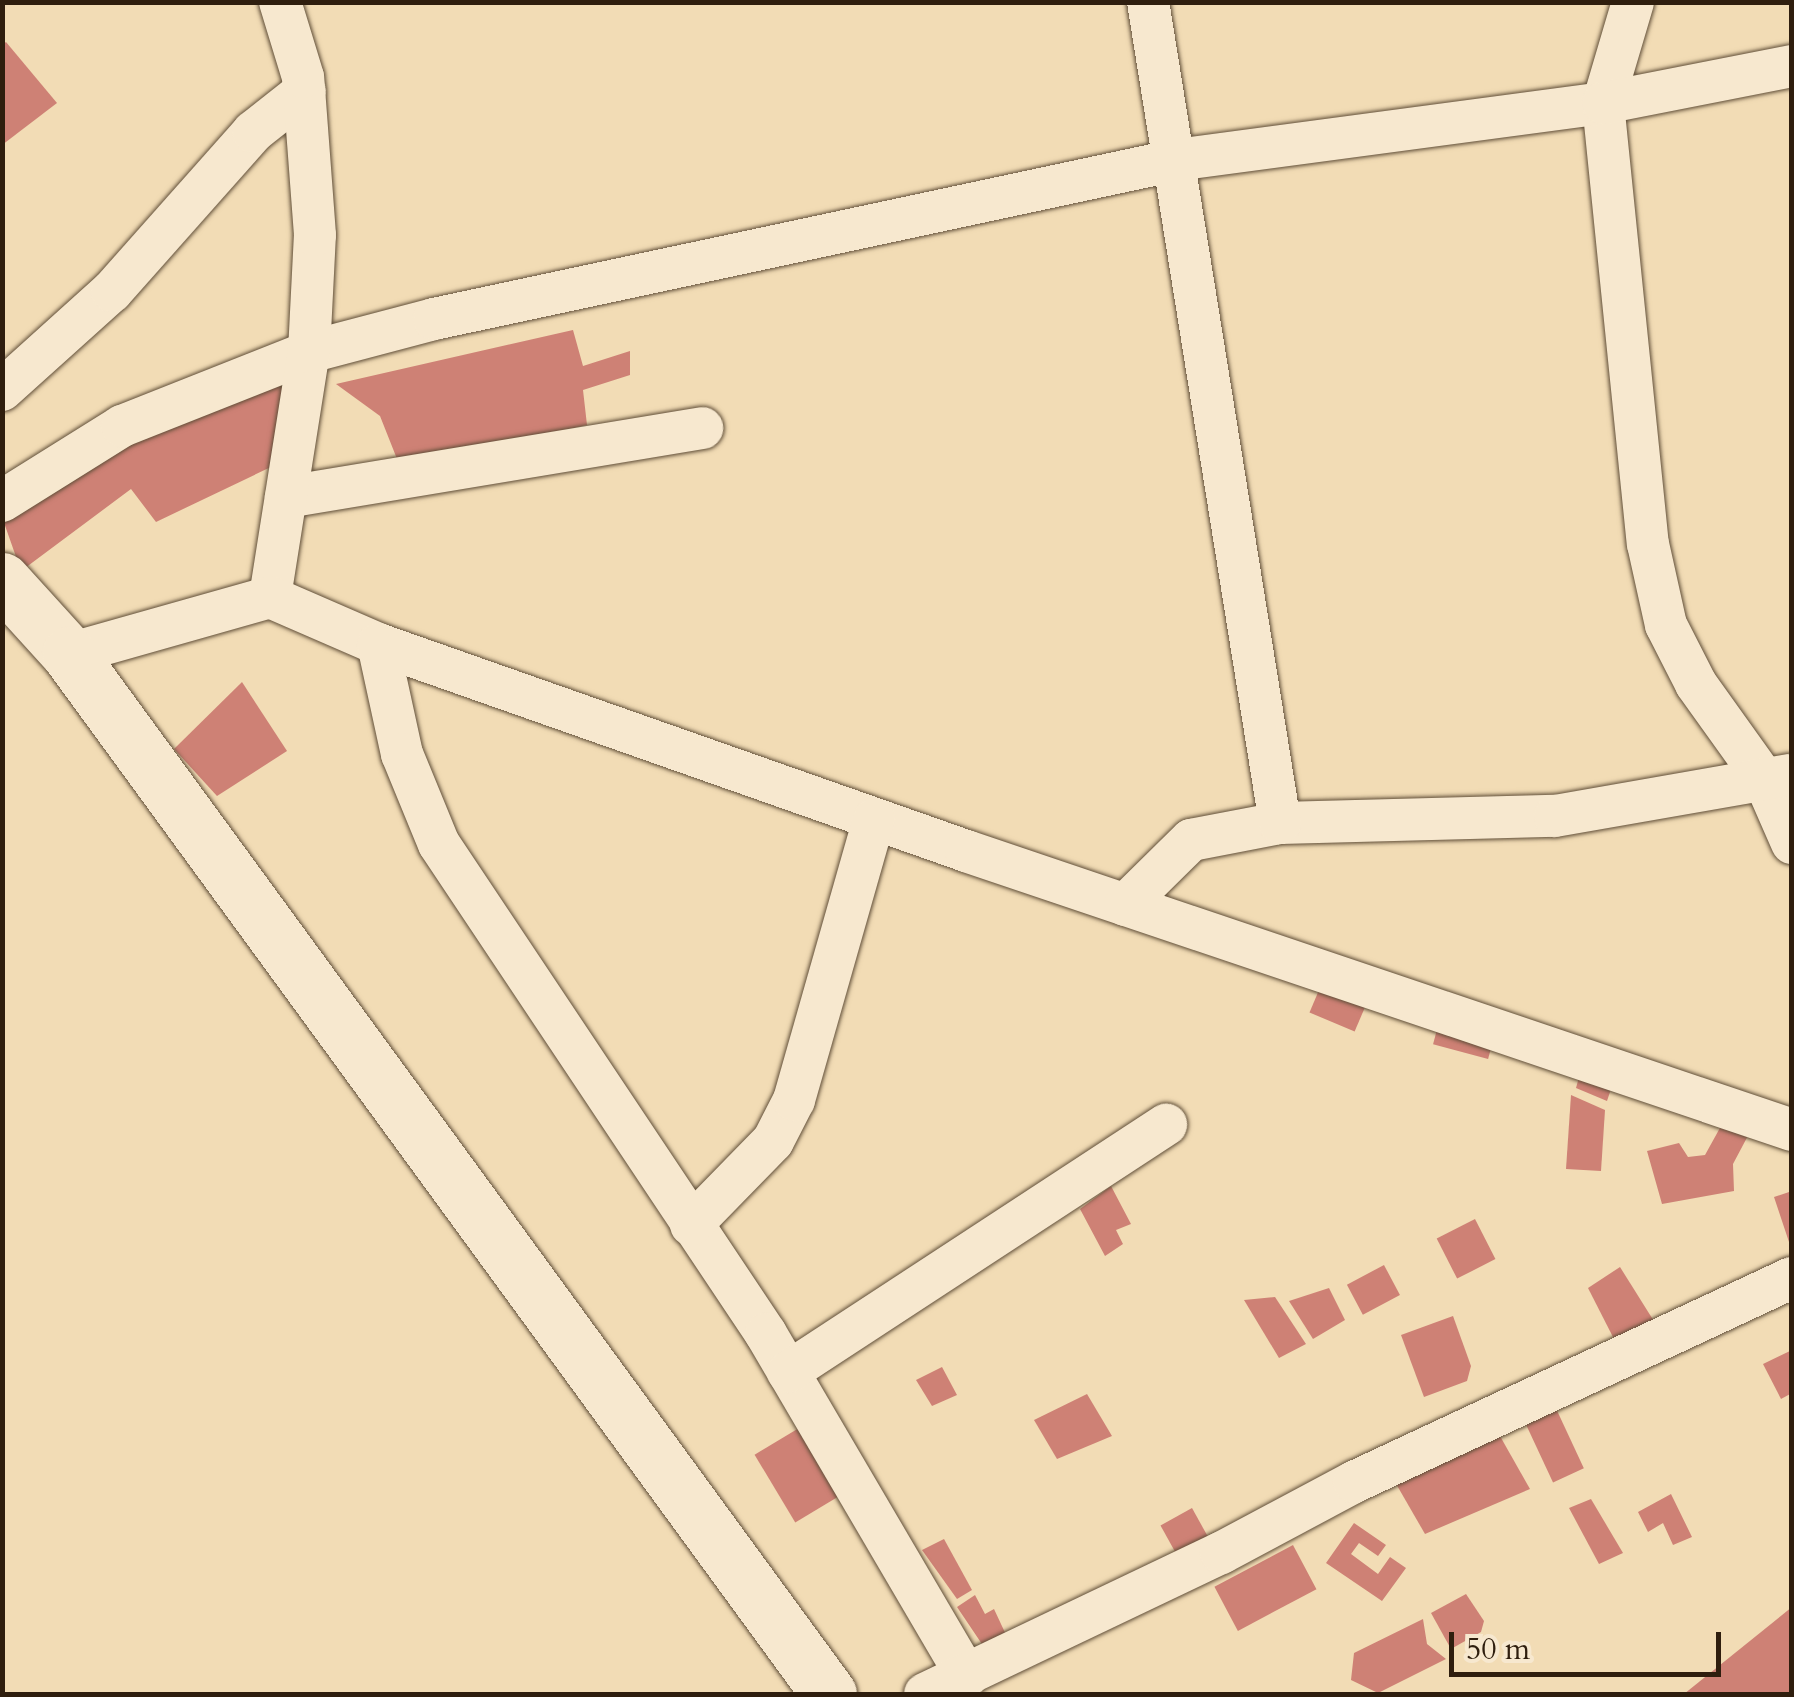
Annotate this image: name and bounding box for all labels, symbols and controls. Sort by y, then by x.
scale bar [1454,1612,1726,1674]
text: 50 m [1466,1629,1530,1670]

